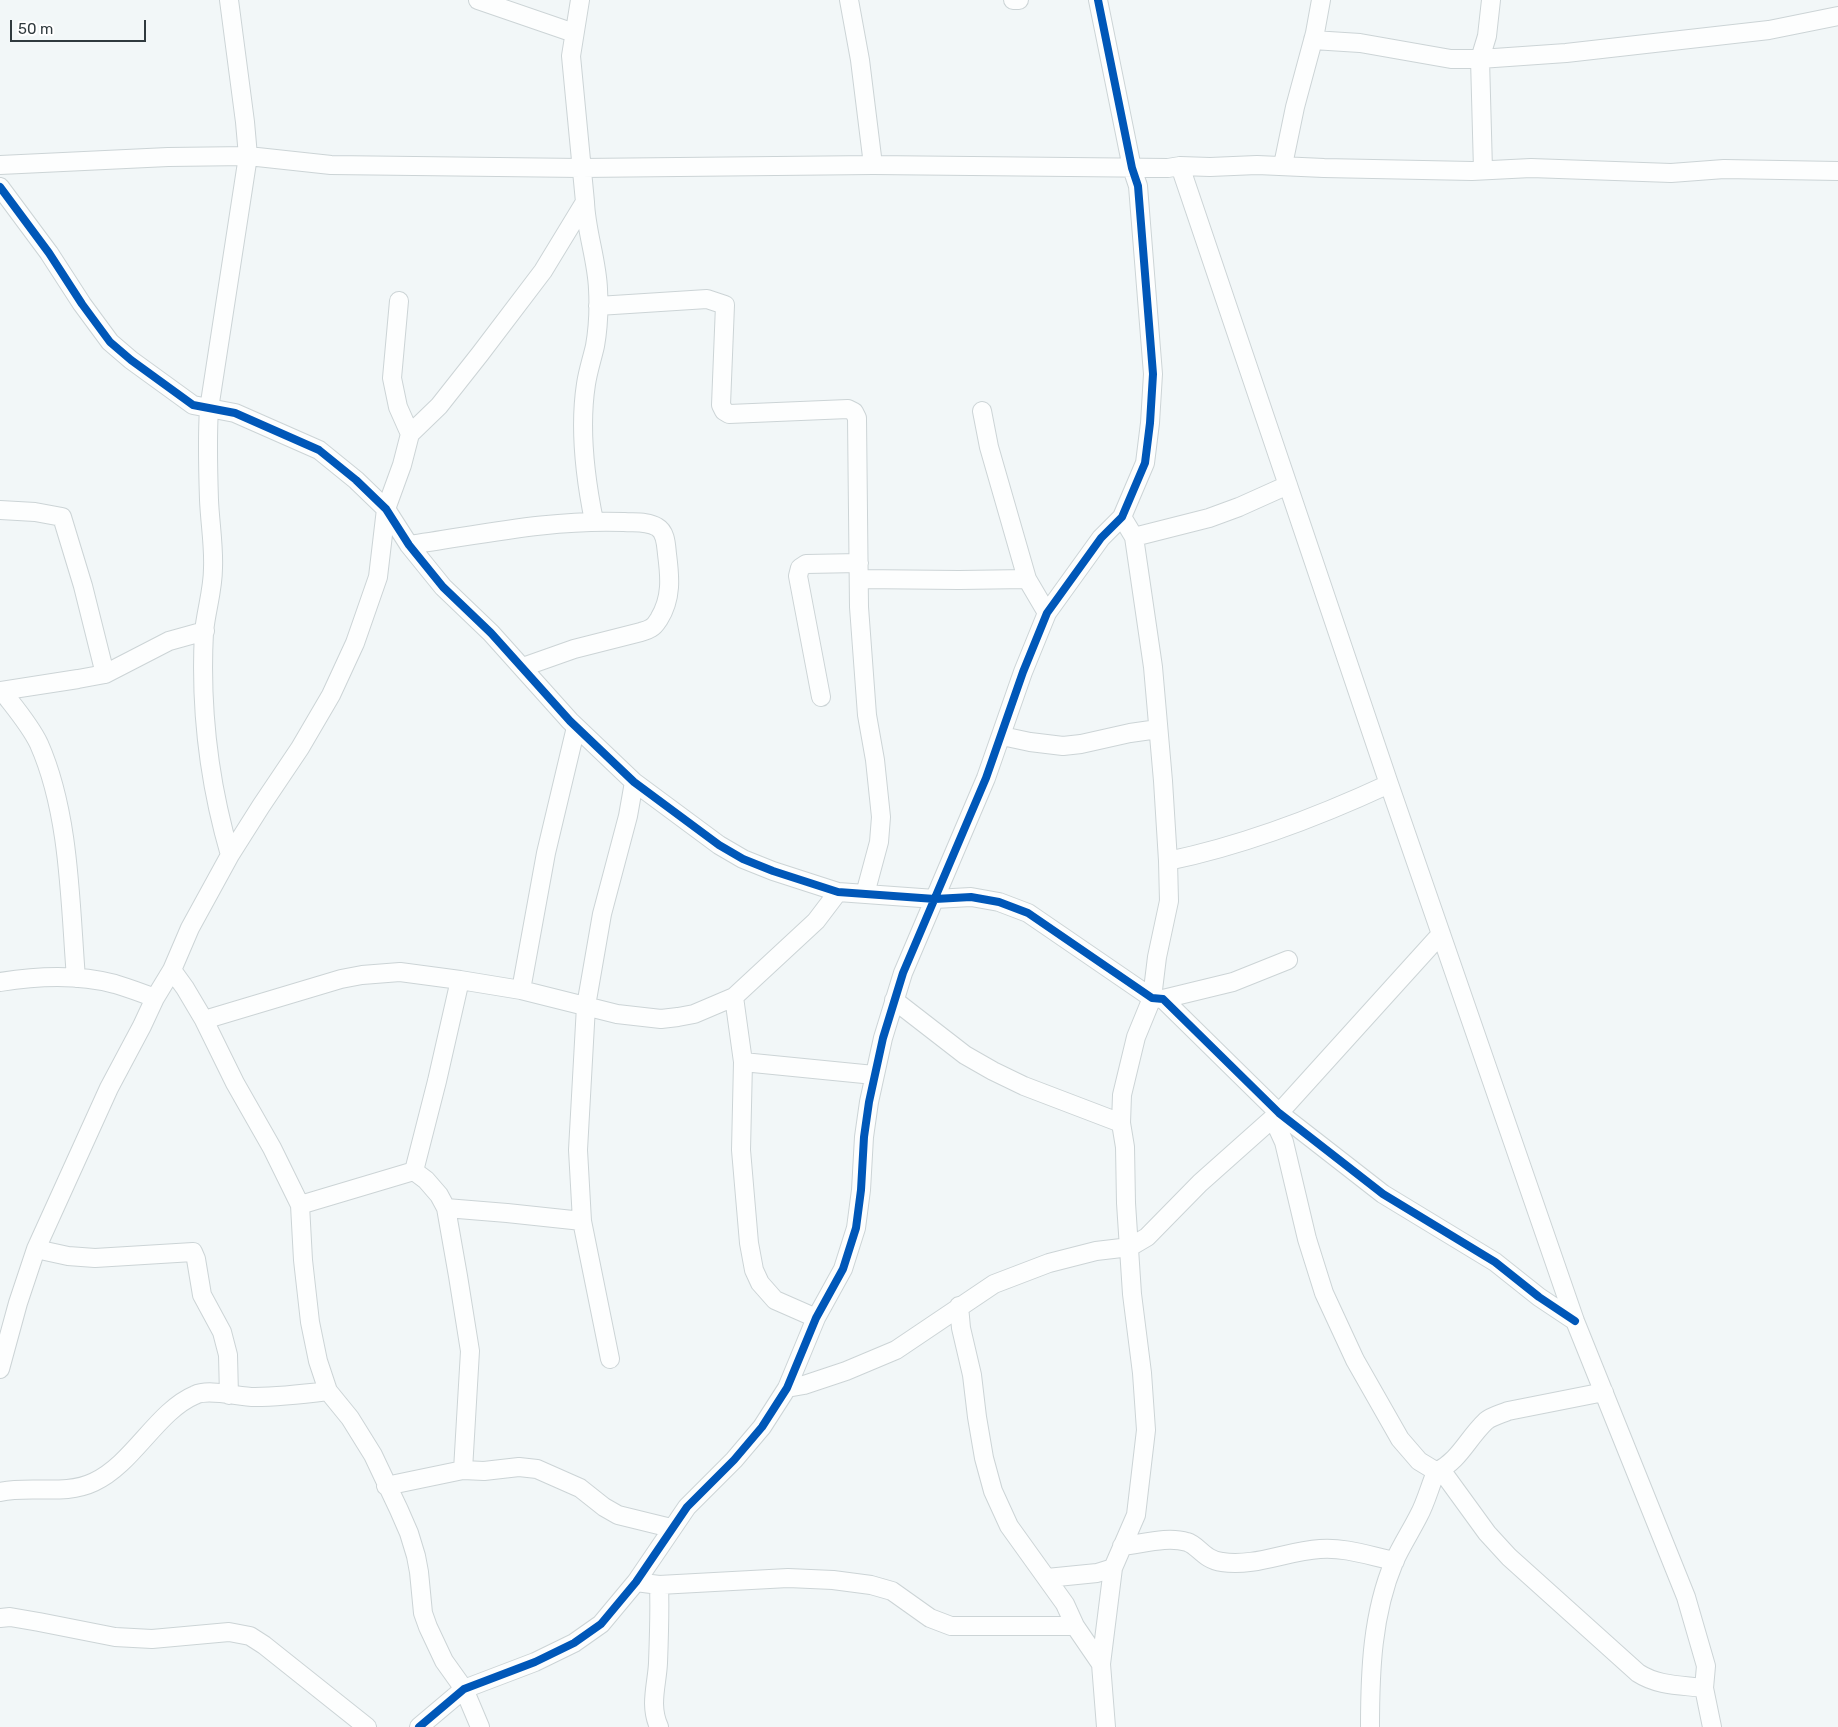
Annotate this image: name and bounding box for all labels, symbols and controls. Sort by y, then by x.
scale bar [12,10,149,42]
text: 50 m [18,20,53,38]

